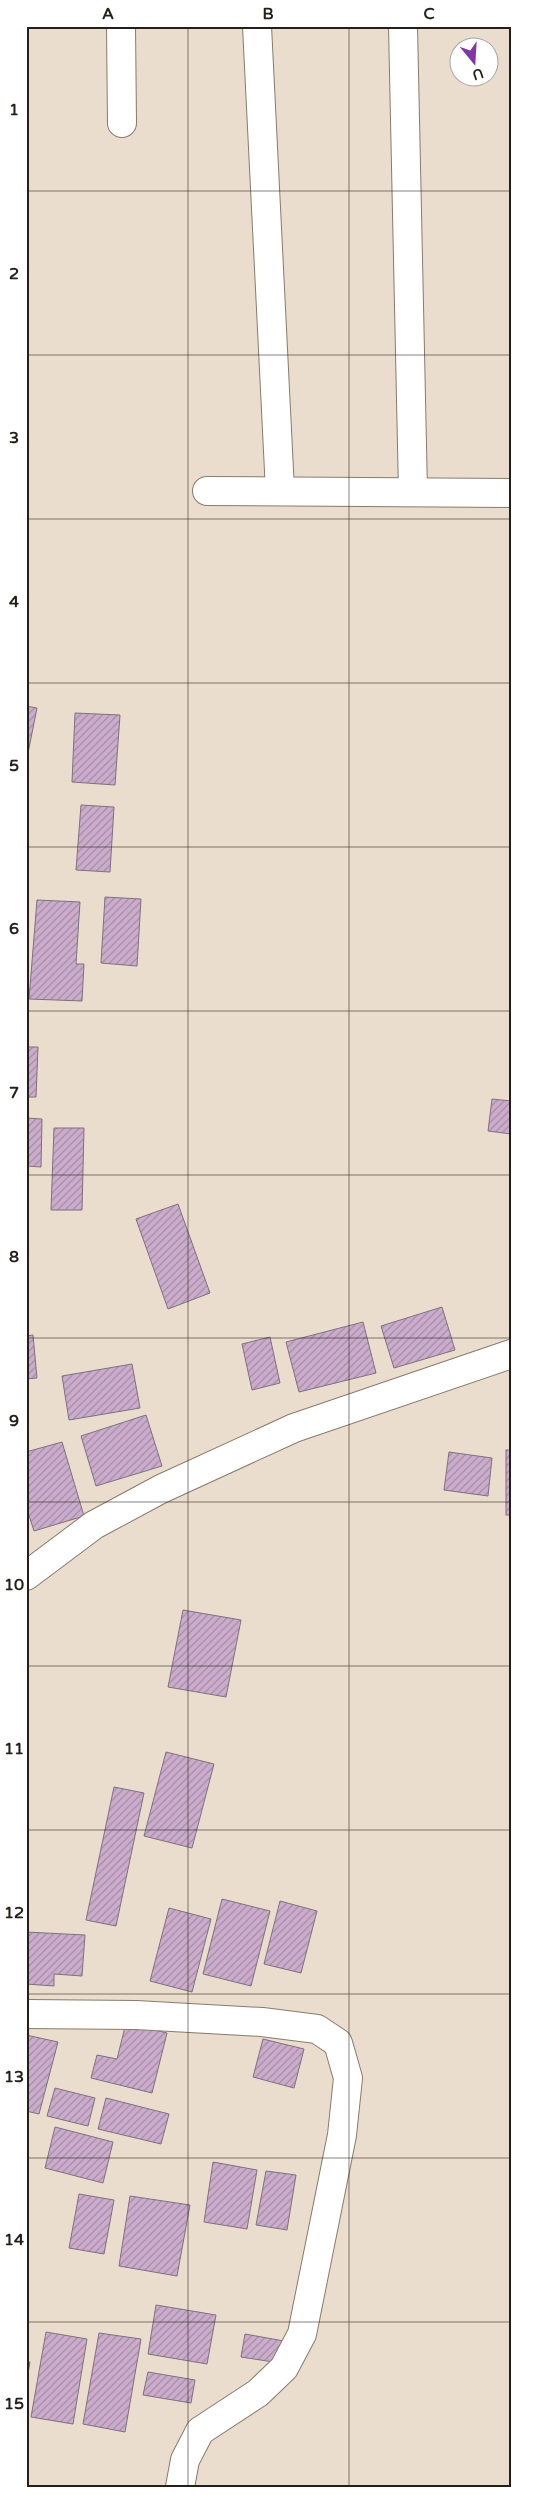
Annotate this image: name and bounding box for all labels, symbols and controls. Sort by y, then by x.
text: A [102,4,114,24]
text: B [262,4,274,24]
text: C [423,4,435,24]
north arrow [450,38,500,88]
text: U [470,64,486,84]
text: 1 [9,100,19,120]
text: 2 [9,264,19,284]
text: 3 [9,428,19,448]
text: 4 [9,592,19,612]
text: 5 [9,756,19,776]
text: 6 [9,919,19,939]
text: 7 [9,1083,19,1103]
text: 8 [9,1247,19,1267]
text: 9 [9,1411,19,1431]
text: 10 [4,1575,24,1595]
text: 11 [4,1739,24,1759]
text: 12 [4,1903,24,1923]
text: 13 [4,2067,24,2087]
text: 14 [4,2230,24,2250]
text: 15 [4,2394,24,2414]

